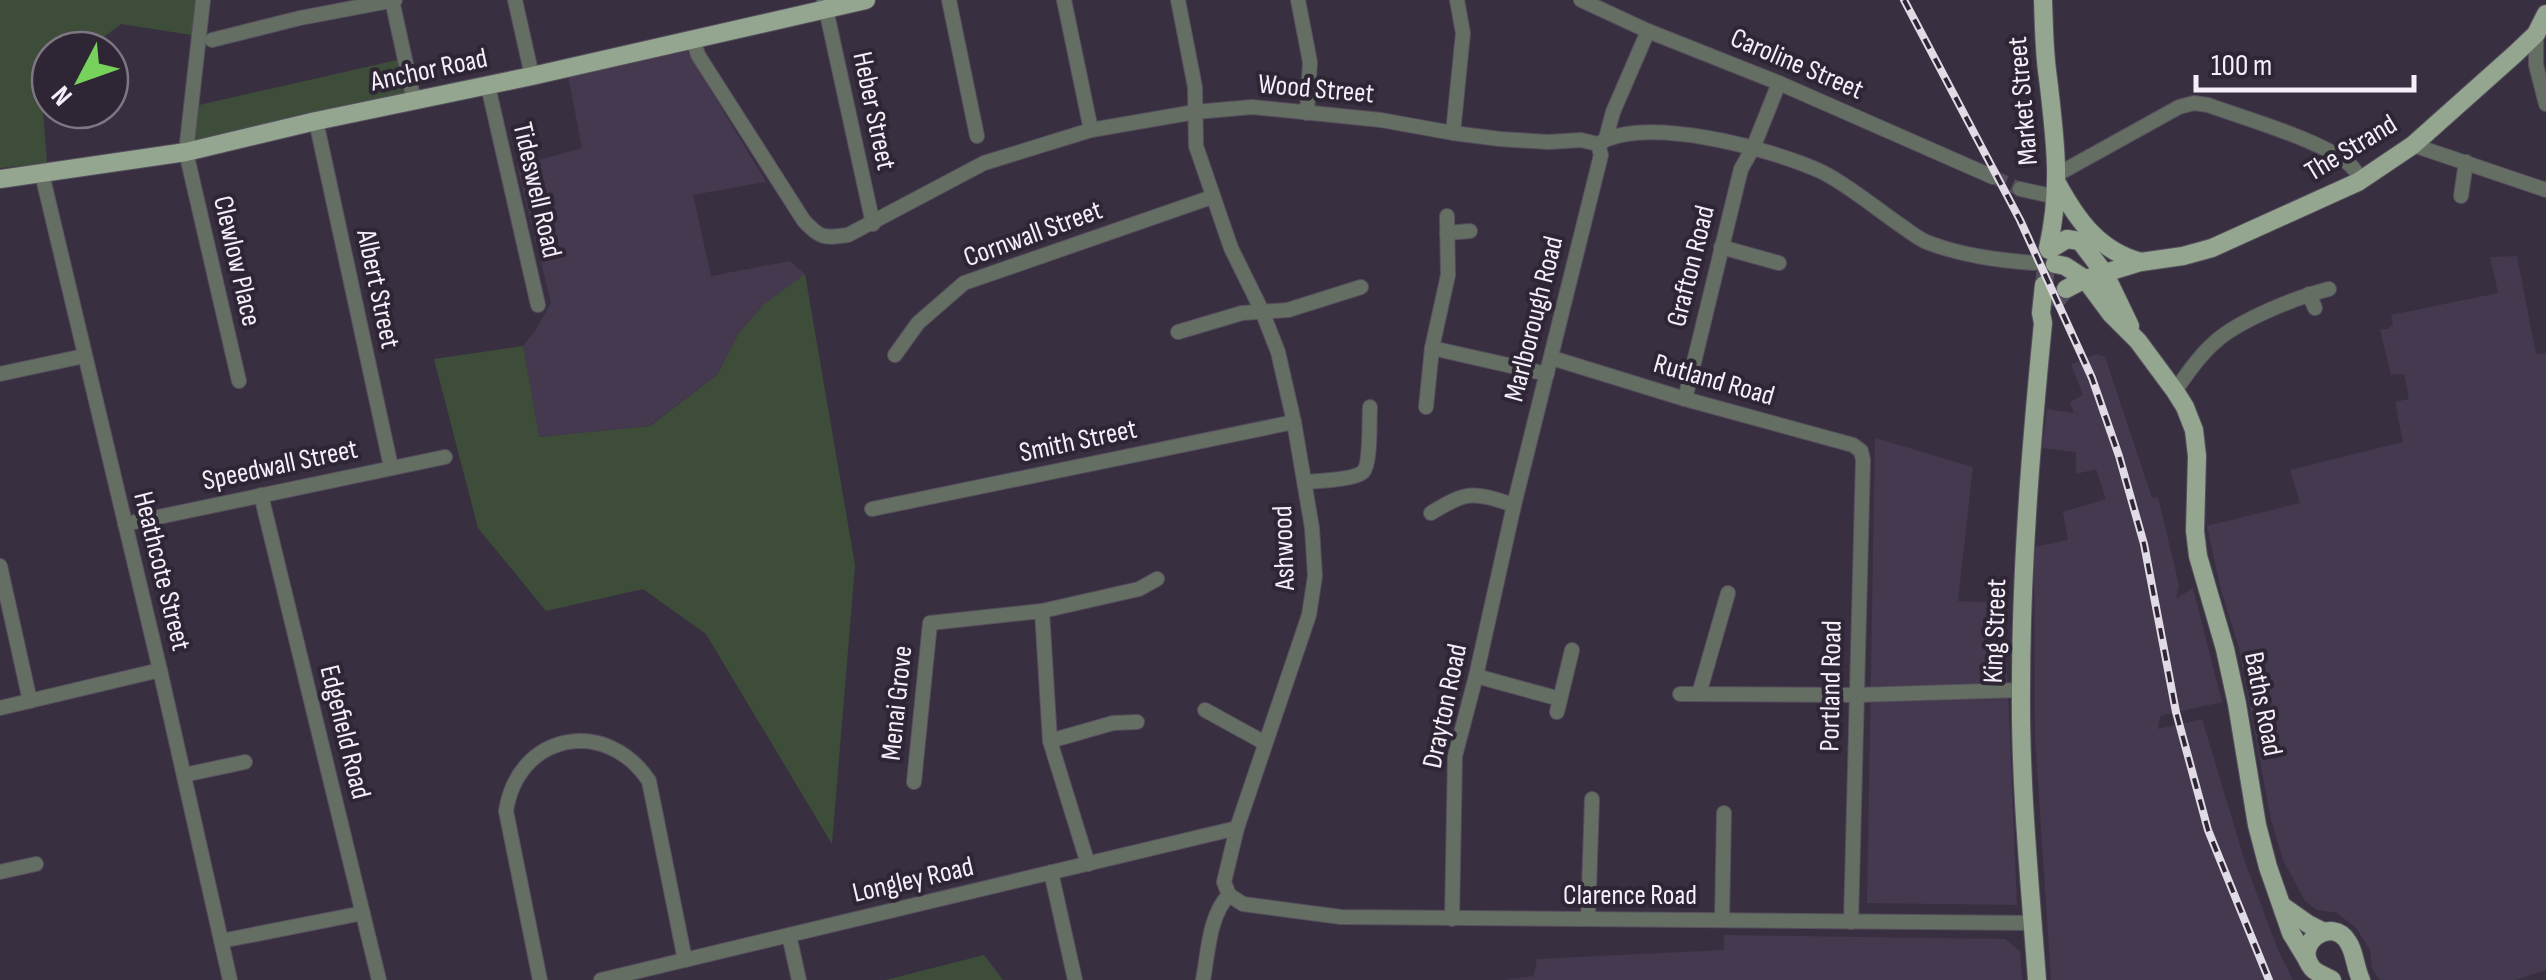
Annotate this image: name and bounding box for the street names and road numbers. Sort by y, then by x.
street label: Caroline Street [1726,21,1868,107]
street label: Market Street [2001,35,2045,167]
street label: Anchor Road [367,42,490,99]
street label: Heber Street [845,49,903,173]
street label: Wood Street [1257,67,1375,111]
street label: The Strand [2299,108,2403,188]
street label: Tideswell Road [505,119,569,261]
street label: Clewlow Place [206,193,268,329]
street label: Cornwall Street [959,194,1107,274]
street label: Grafton Road [1660,202,1722,330]
street label: Albert Street [349,225,407,352]
street label: Marlborough Road [1498,233,1570,405]
street label: Rutland Road [1650,347,1778,413]
street label: Smith Street [1016,412,1140,470]
street label: Speedwall Street [199,432,361,498]
street label: Heathcote Street [126,488,198,654]
street label: Ashwood [1266,505,1302,592]
street label: King Street [1977,578,2013,684]
street label: Portland Road [1813,620,1849,752]
street label: Drayton Road [1416,641,1474,771]
street label: Menai Grove [875,644,919,762]
street label: Baths Road [2237,649,2289,759]
street label: Edgefield Road [312,662,378,802]
street label: Longley Road [849,850,977,910]
street label: Clarence Road [1563,879,1697,912]

